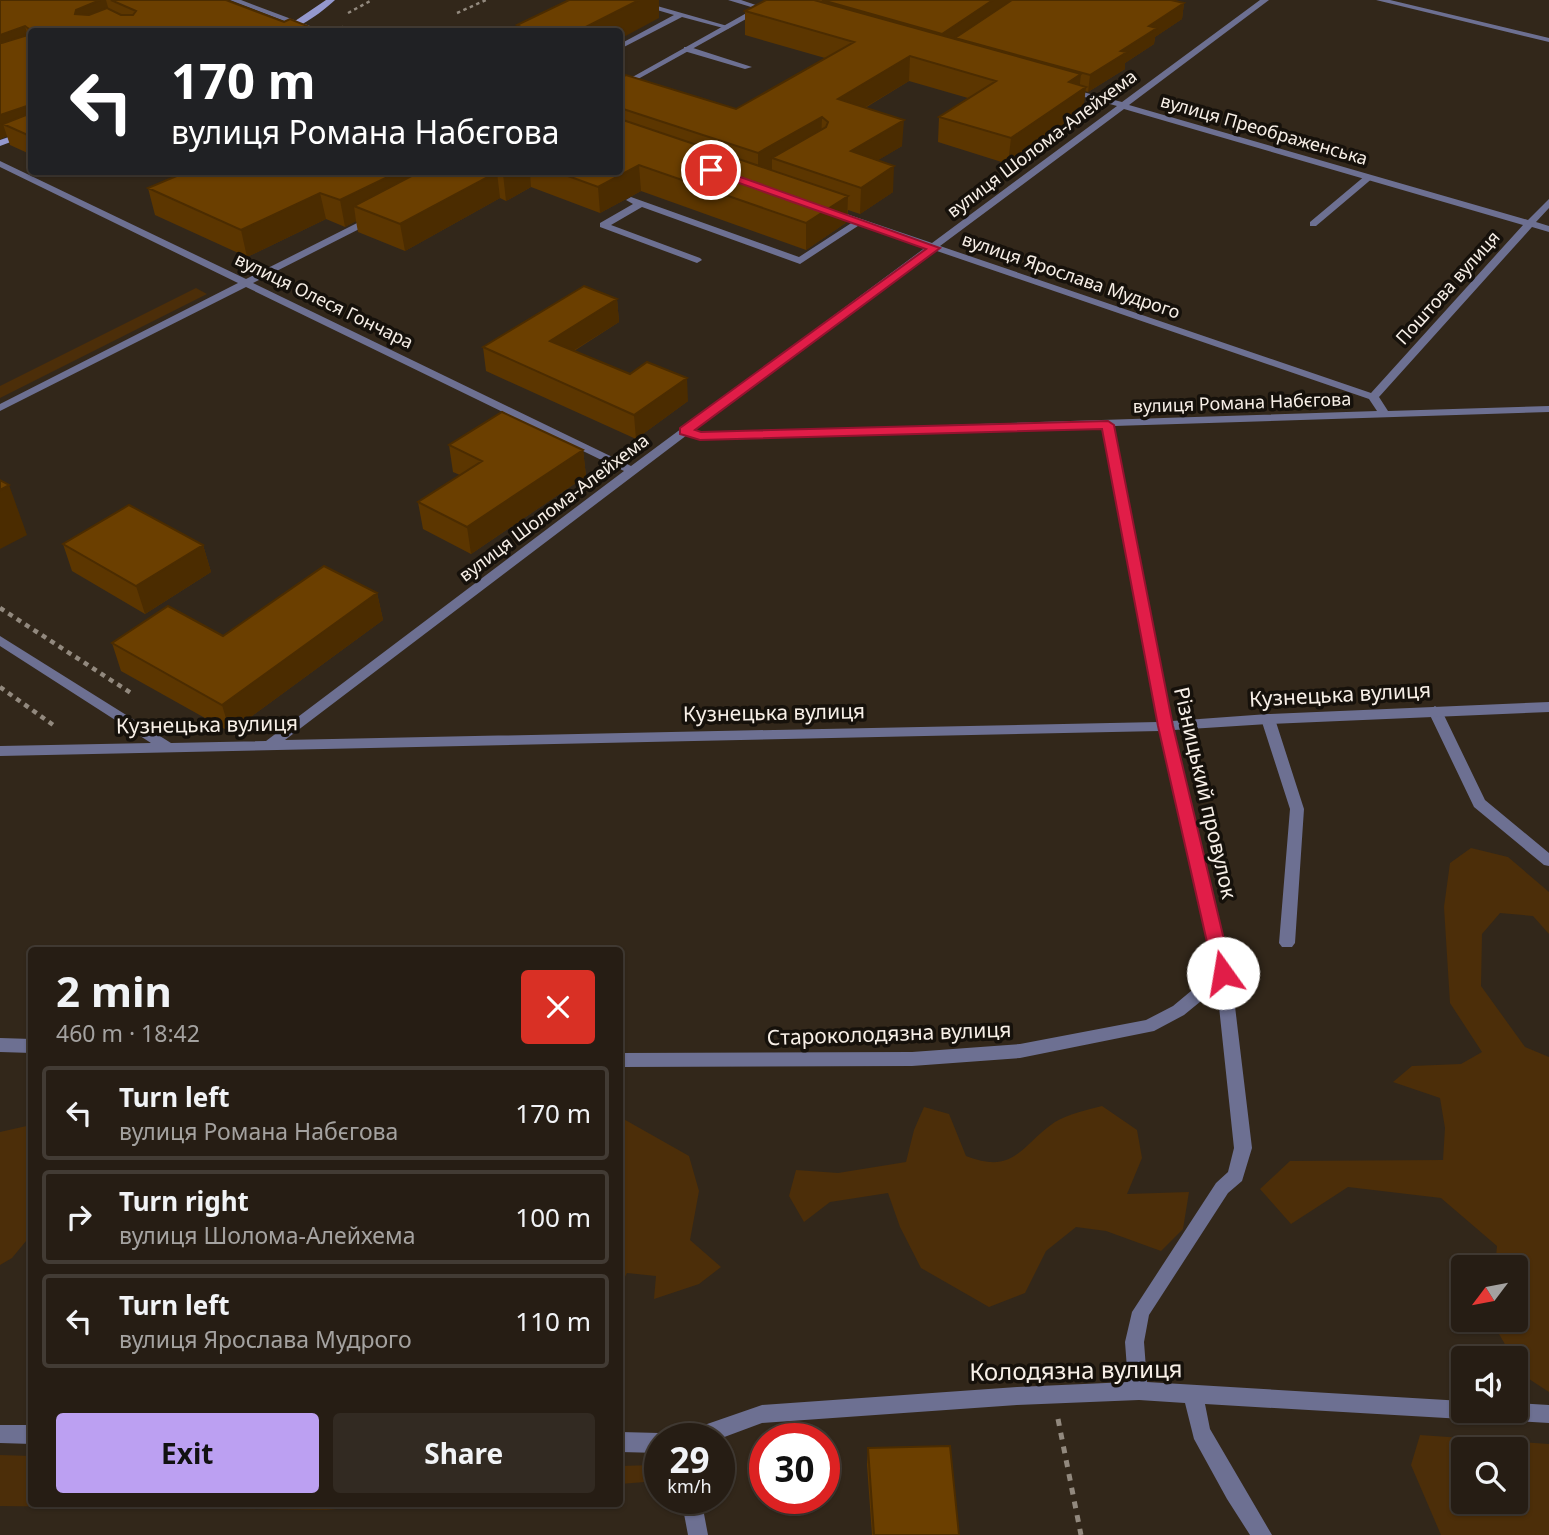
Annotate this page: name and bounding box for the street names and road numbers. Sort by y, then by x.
street label: вулиця Шолома-Алейхема [942,64,1141,223]
street label: вулиця Преображенська [1158,88,1371,170]
street label: Поштова вулиця [1390,225,1505,349]
street label: вулиця Ярослава Мудрого [959,226,1184,324]
street label: вулиця Олеся Гончара [231,246,418,354]
street label: вулиця Романа Набєгова [1132,386,1352,418]
street label: вулиця Шолома-Алейхема [454,428,653,587]
street label: Кузнецька вулиця [1248,675,1432,713]
street label: Різницький провулок [1168,684,1244,901]
street label: Кузнецька вулиця [683,696,865,728]
street label: Кузнецька вулиця [116,708,298,740]
street label: Староколодязна вулиця [766,1015,1012,1051]
street label: Колодязна вулиця [969,1351,1183,1388]

